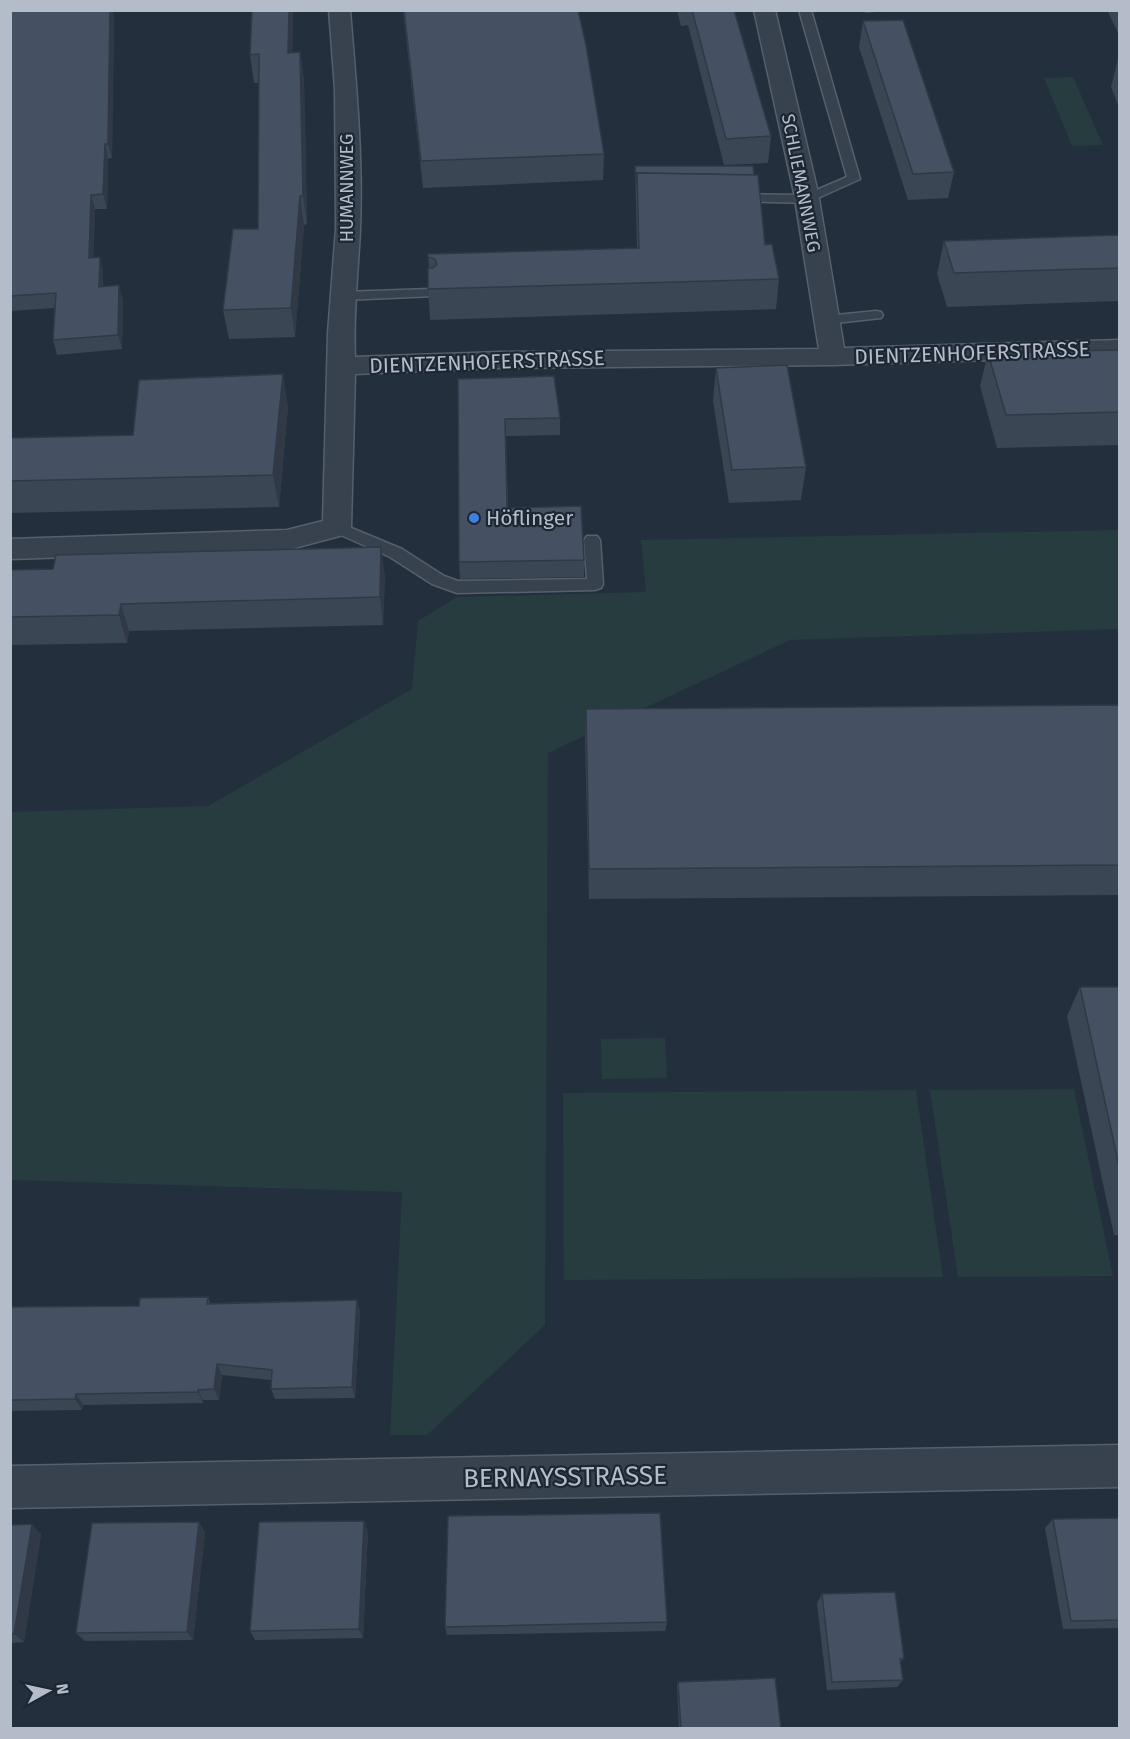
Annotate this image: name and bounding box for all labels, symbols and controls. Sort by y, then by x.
street label: SCHLIEMANNWEG [777,112,825,254]
street label: HUMANNWEG [336,134,358,242]
street label: DIENTZENHOFERSTRASSE [854,336,1090,370]
street label: DIENTZENHOFERSTRASSE [369,345,605,379]
place label: Höflinger [486,505,573,531]
marker: Höflinger [467,511,481,525]
street label: BERNAYSSTRASSE [463,1460,667,1494]
north arrow [18,1661,78,1721]
text: N [52,1682,73,1696]

